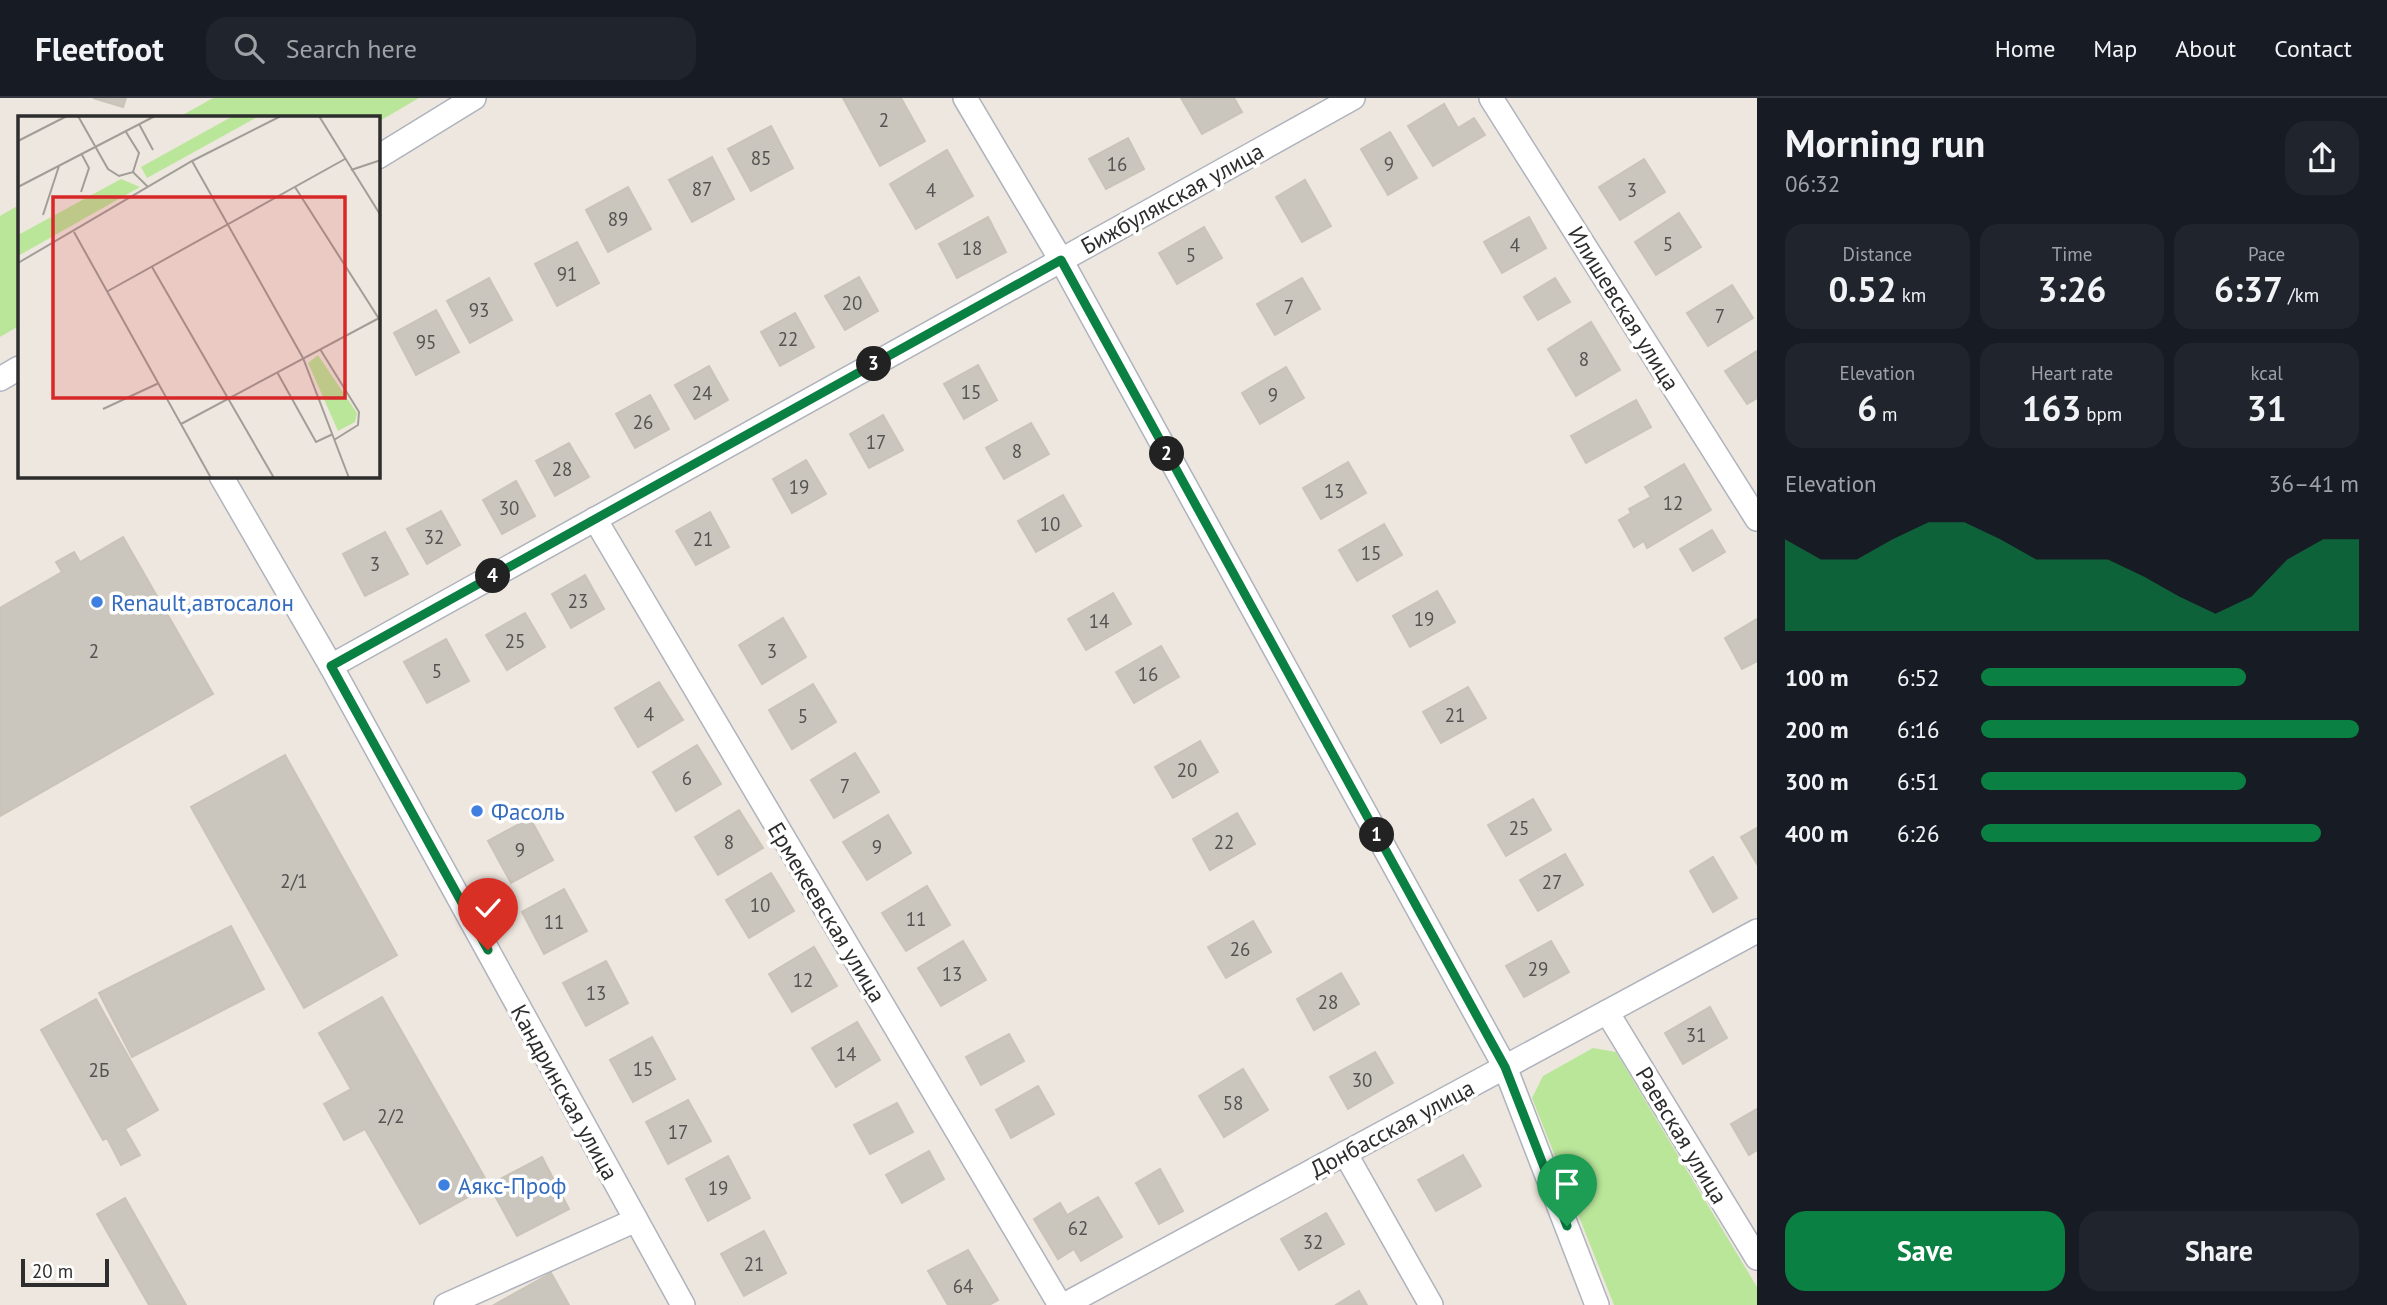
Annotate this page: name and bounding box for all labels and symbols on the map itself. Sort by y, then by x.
house number: 2 [879,108,889,132]
inset map [18,116,380,478]
street label: Бижбулякская улица [1076,136,1268,260]
house number: 85 [751,146,771,170]
house number: 16 [1107,152,1127,176]
house number: 9 [1384,152,1394,176]
house number: 87 [692,177,712,201]
house number: 4 [926,178,936,202]
house number: 3 [1627,178,1637,202]
house number: 89 [608,207,628,231]
street label: Илишевская улица [1562,220,1686,396]
house number: 5 [1663,232,1673,256]
house number: 4 [1510,233,1520,257]
house number: 18 [962,236,982,260]
house number: 5 [1186,243,1196,267]
house number: 91 [557,262,577,286]
house number: 20 [842,291,862,315]
house number: 7 [1284,295,1294,319]
house number: 93 [469,298,489,322]
house number: 7 [1715,304,1725,328]
house number: 22 [778,327,798,351]
house number: 95 [416,330,436,354]
pin: 3 [856,346,892,382]
house number: 8 [1579,347,1589,371]
house number: 15 [961,380,981,404]
house number: 24 [692,381,712,405]
house number: 9 [1268,383,1278,407]
house number: 26 [633,410,653,434]
house number: 17 [866,430,886,454]
pin: 2 [1150,436,1184,472]
house number: 8 [1012,439,1022,463]
house number: 28 [552,457,572,481]
house number: 19 [789,475,809,499]
house number: 13 [1324,479,1344,503]
house number: 12 [1663,491,1683,515]
house number: 30 [499,496,519,520]
house number: 10 [1040,512,1060,536]
house number: 32 [424,525,444,549]
house number: 21 [693,527,713,551]
house number: 15 [1361,541,1381,565]
house number: 3 [370,552,380,576]
pin: 4 [476,559,510,594]
place label: Renault,автосалон [111,588,294,617]
house number: 23 [568,589,588,613]
marker: Renault,автосалон [89,594,105,610]
house number: 19 [1414,607,1434,631]
house number: 14 [1089,609,1109,633]
house number: 25 [505,629,525,653]
house number: 2 [89,639,99,663]
house number: 3 [767,639,777,663]
house number: 5 [432,659,442,683]
house number: 16 [1138,662,1158,686]
house number: 4 [644,702,654,726]
house number: 21 [1445,703,1465,727]
house number: 5 [798,704,808,728]
house number: 20 [1177,758,1197,782]
house number: 6 [682,766,692,790]
house number: 7 [840,774,850,798]
place label: Фасоль [491,797,565,826]
marker: Фасоль [469,803,485,819]
house number: 25 [1509,816,1529,840]
street label: Ермекеевская улица [762,817,892,1007]
pin: 1 [1360,818,1394,852]
house number: 8 [724,830,734,854]
house number: 22 [1214,830,1234,854]
house number: 9 [872,835,882,859]
house number: 9 [515,838,525,862]
house number: 2/1 [280,869,308,893]
house number: 27 [1542,870,1562,894]
pin [458,878,518,950]
house number: 10 [750,893,770,917]
house number: 11 [906,907,926,931]
house number: 11 [544,910,564,934]
house number: 26 [1230,937,1250,961]
house number: 29 [1528,957,1548,981]
house number: 13 [942,962,962,986]
house number: 12 [793,968,813,992]
house number: 13 [586,981,606,1005]
house number: 28 [1318,990,1338,1014]
street label: Кандринская улица [505,999,625,1185]
house number: 31 [1686,1023,1706,1047]
house number: 14 [836,1042,856,1066]
house number: 15 [633,1057,653,1081]
house number: 2Б [89,1058,109,1082]
street label: Раевская улица [1630,1061,1734,1209]
house number: 30 [1352,1068,1372,1092]
street label: Донбасская улица [1305,1073,1479,1183]
house number: 58 [1223,1091,1243,1115]
house number: 2/2 [377,1104,405,1128]
house number: 17 [668,1120,688,1144]
pin [1537,1154,1597,1226]
place label: Аякс-Проф [458,1171,566,1200]
house number: 19 [708,1176,728,1200]
marker: Аякс-Проф [436,1177,452,1193]
house number: 62 [1068,1216,1088,1240]
house number: 32 [1303,1230,1323,1254]
house number: 21 [744,1252,764,1276]
scale bar [21,1256,108,1288]
house number: 64 [953,1274,973,1298]

